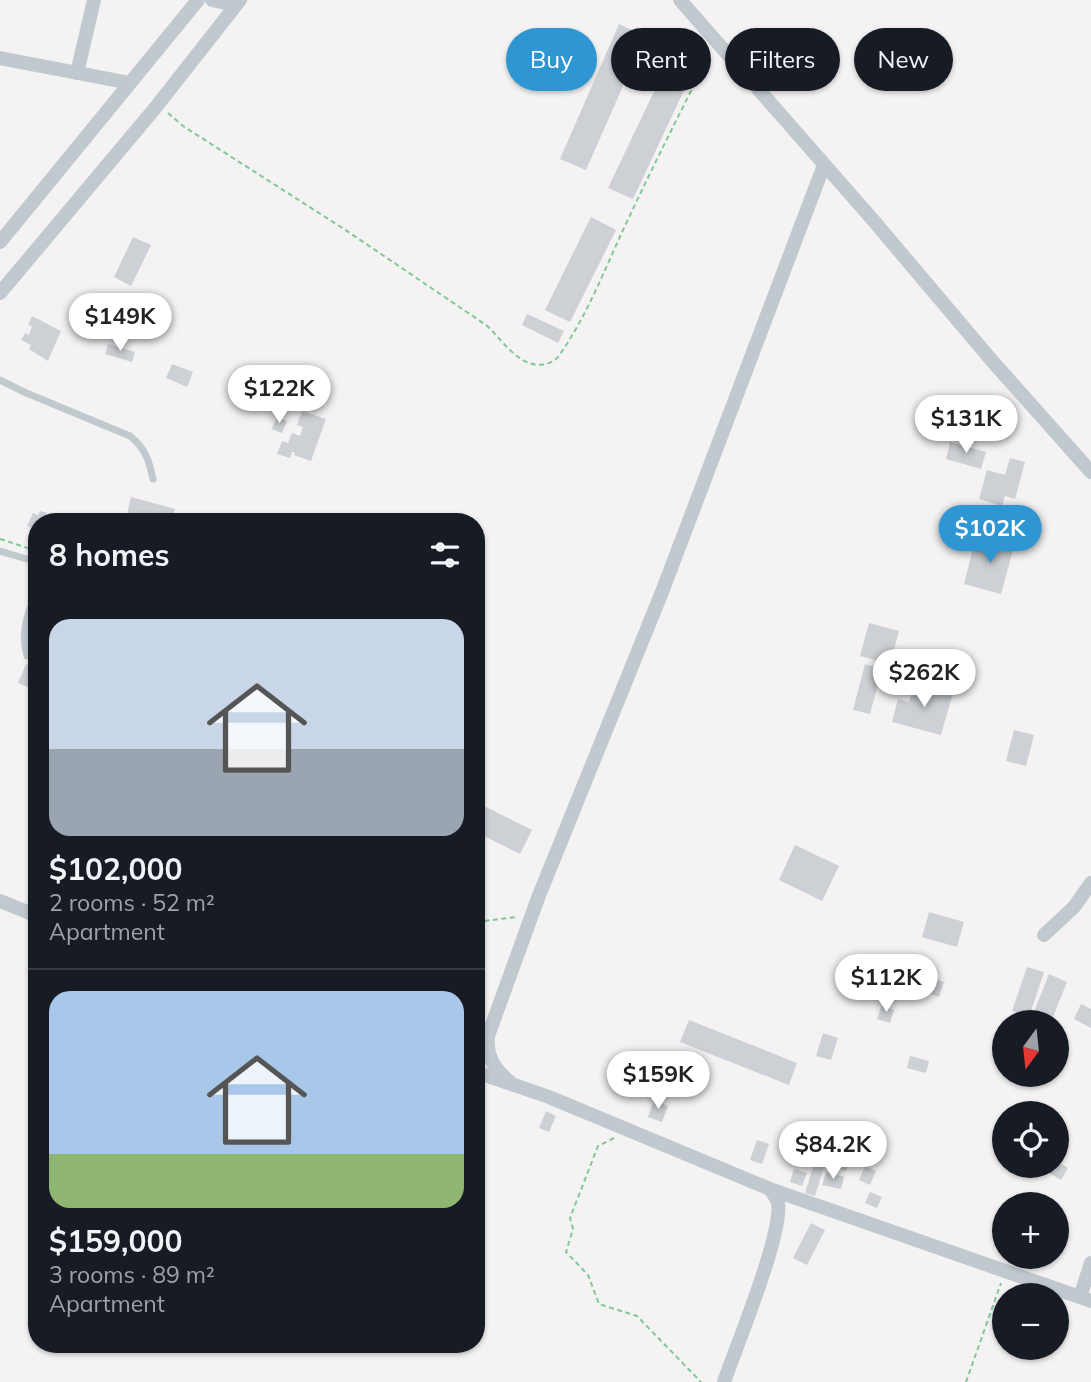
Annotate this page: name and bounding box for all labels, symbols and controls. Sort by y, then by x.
chip: Buy [506,28,597,91]
chip: Rent [611,28,711,91]
chip: Filters [725,28,840,91]
chip: New [854,28,953,91]
pin: $149K [71,294,169,353]
text: $149K [85,301,155,330]
pin: $122K [230,366,328,425]
text: $122K [244,373,314,402]
pin: $131K [917,396,1015,455]
text: $131K [931,403,1001,432]
pin: $102K [941,505,1039,565]
text: $102K [955,513,1025,542]
text: 8 homes [49,536,170,574]
icon: filters [426,536,464,574]
pin: $262K [875,650,973,709]
text: $262K [889,657,959,686]
icon: home [194,665,320,791]
text: $102,000 [49,850,182,888]
text: 2 rooms · 52 m² [49,888,215,917]
text: Apartment [49,917,165,946]
pin: $112K [837,954,935,1014]
text: $112K [851,962,921,991]
north arrow [992,1010,1069,1087]
map controls [992,1010,1069,1360]
icon: home [194,1037,320,1163]
pin: $159K [609,1052,707,1111]
text: $159K [623,1059,693,1088]
button: locate [992,1101,1069,1178]
pin: $84.2K [776,1122,890,1181]
text: $84.2K [795,1129,871,1158]
button: + [992,1192,1069,1269]
text: $159,000 [49,1222,182,1260]
text: 3 rooms · 89 m² [49,1260,215,1289]
button: − [992,1283,1069,1360]
text: Apartment [49,1289,165,1318]

